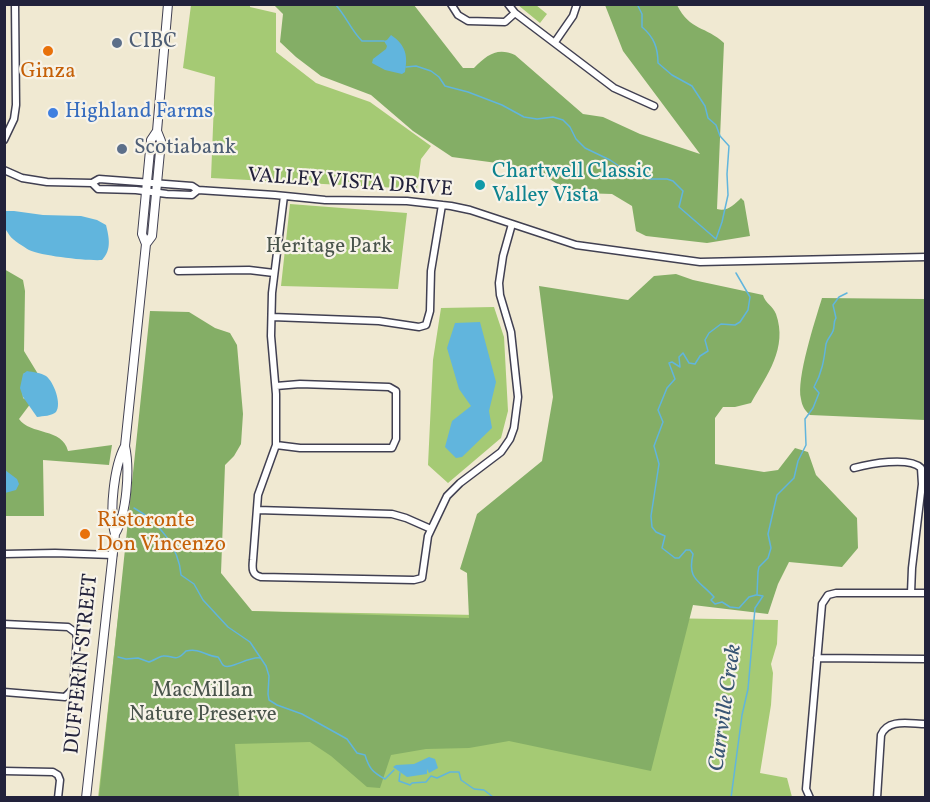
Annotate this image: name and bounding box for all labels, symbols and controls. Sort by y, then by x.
place label: CIBC [129,30,177,56]
marker: CIBC [110,36,124,50]
marker: Ginza [41,44,55,58]
place label: Ginza [20,60,76,86]
place label: Highland Farms [65,100,213,126]
marker: Highland Farms [46,106,60,120]
place label: Scotiabank [134,136,236,162]
marker: Scotiabank [115,142,129,156]
place label: Chartwell Classic Valley Vista [492,160,652,210]
street label: VALLEY VISTA DRIVE [246,164,454,204]
marker: Chartwell Classic Valley Vista [473,178,487,192]
park label: Heritage Park [266,235,392,261]
place label: Ristoronte Don Vincenzo [97,509,226,559]
marker: Ristoronte Don Vincenzo [78,527,92,541]
street label: DUFFERIN STREET [61,573,105,755]
water label: Carrville Creek [705,643,749,773]
park label: MacMillan Nature Preserve [129,679,277,729]

